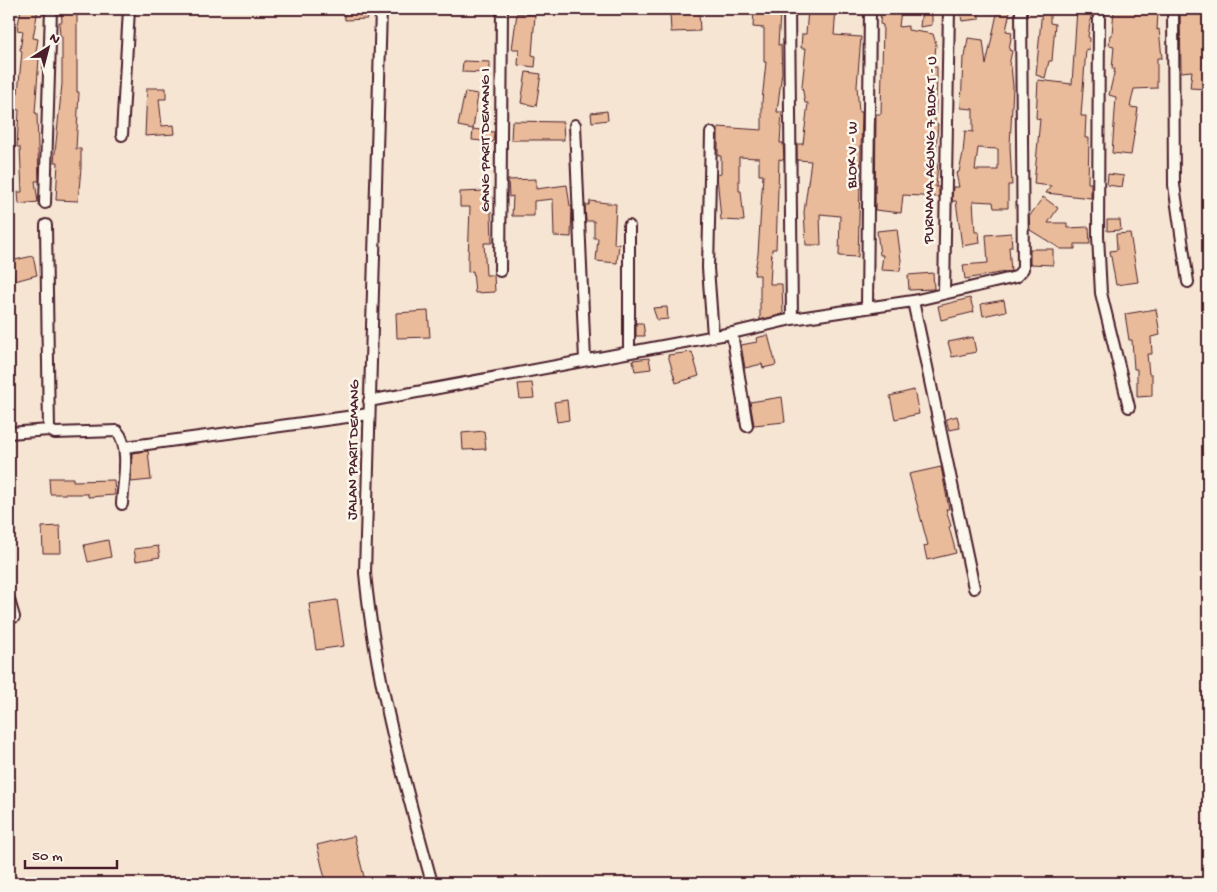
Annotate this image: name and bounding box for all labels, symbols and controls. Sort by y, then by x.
north arrow [22,22,72,72]
text: N [45,30,63,49]
street label: PURNAMA AGUNG 7 BLOK T - U [920,56,942,245]
street label: GANG PARIT DEMANG I [477,68,495,212]
street label: BLOK V - W [843,121,863,190]
street label: JALAN PARIT DEMANG [344,379,364,520]
scale bar [25,837,118,869]
text: 50 m [32,848,63,866]

